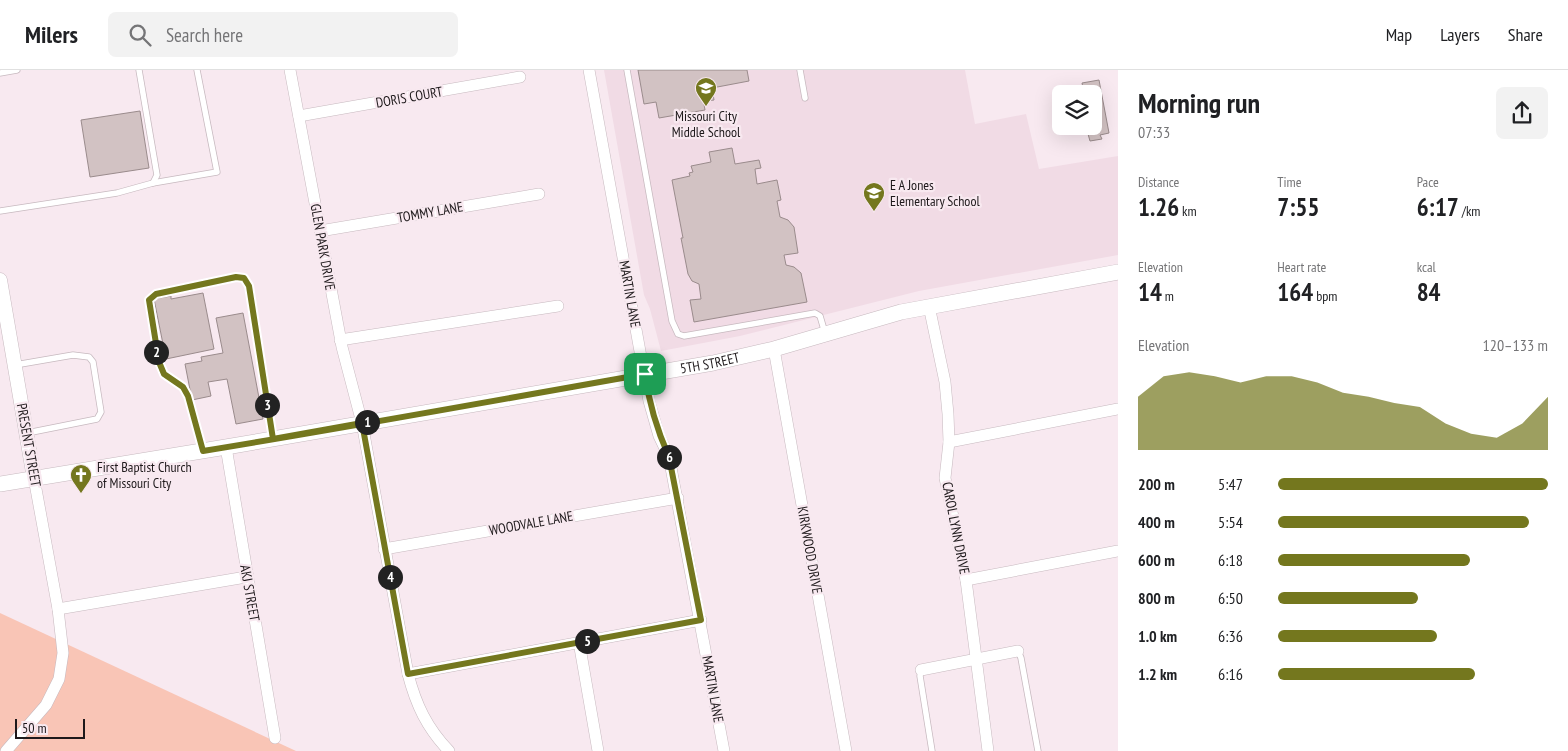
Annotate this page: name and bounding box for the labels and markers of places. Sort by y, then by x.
school or university icon: Missouri City Middle School [694,76,718,107]
place label: Missouri City Middle School [672,107,741,141]
place label: E A Jones Elementary School [890,176,980,210]
school or university icon: E A Jones Elementary School [862,181,886,212]
pin: 2 [144,340,168,364]
pin [624,353,666,395]
pin: 3 [254,392,280,418]
pin: 1 [354,410,380,434]
pin: 6 [656,444,682,470]
place label: First Baptist Church of Missouri City [97,458,192,492]
church icon: First Baptist Church of Missouri City [69,463,93,494]
pin: 4 [378,564,402,590]
pin: 5 [574,628,600,654]

